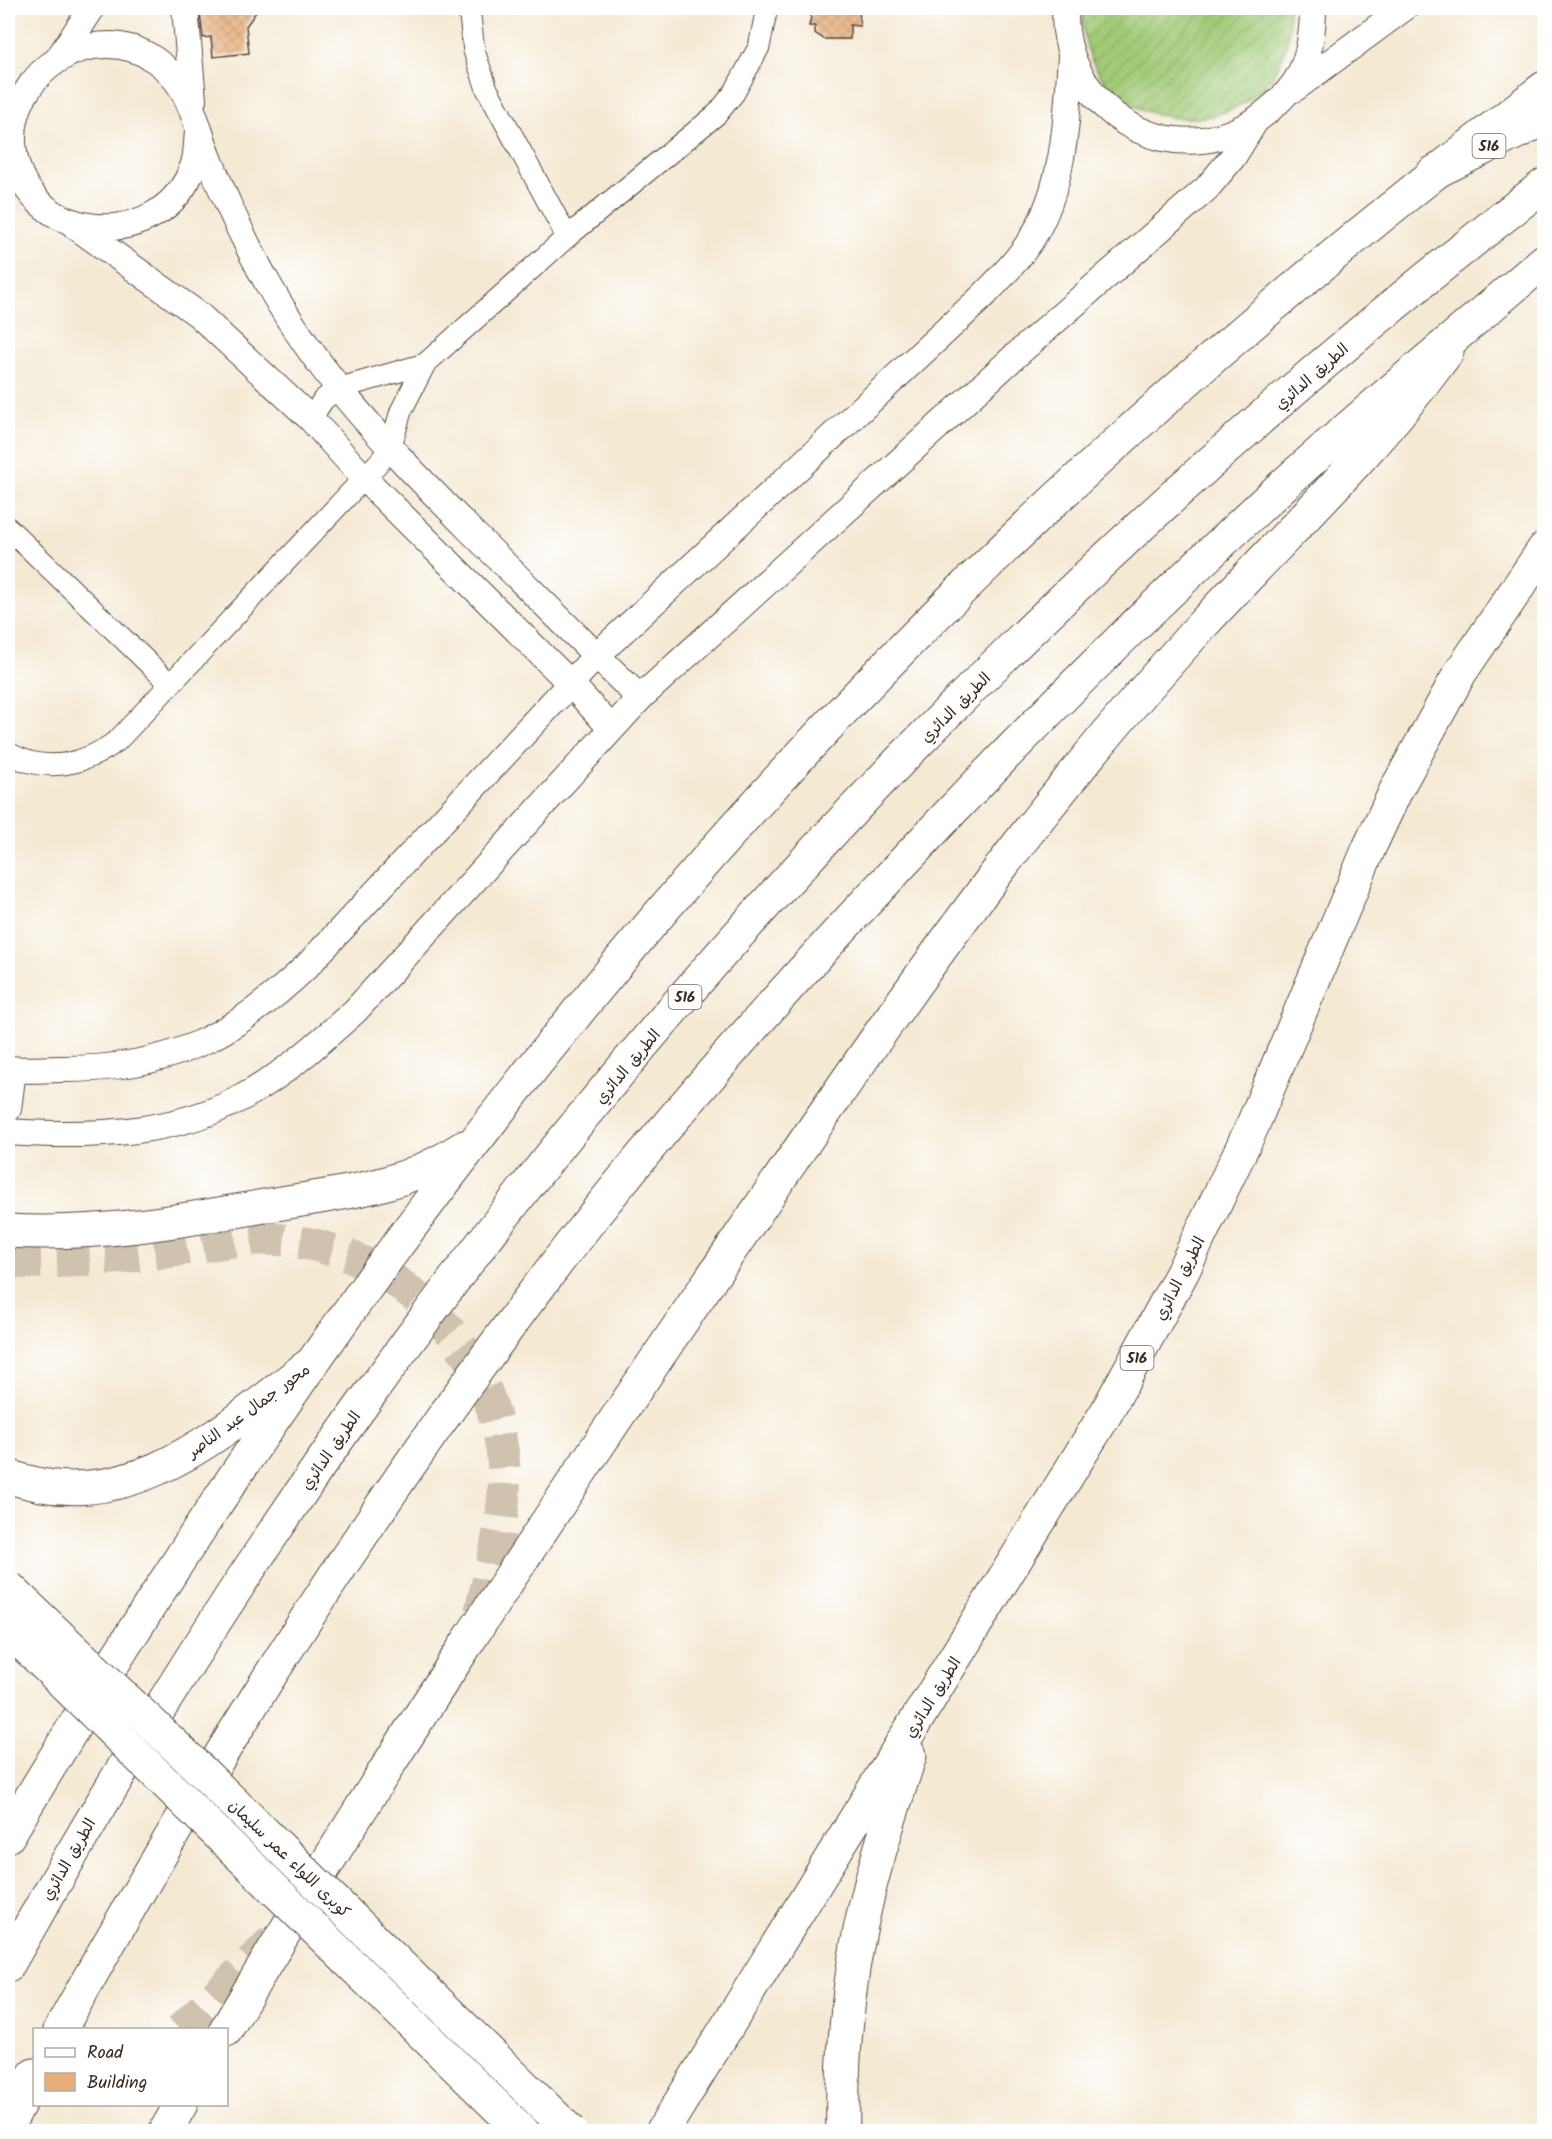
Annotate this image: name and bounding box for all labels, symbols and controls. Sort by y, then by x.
road number: 516 [1472,134,1506,158]
street label: الطريق الدائري [1269,338,1355,417]
street label: الطريق الدائري [915,667,997,749]
road number: 516 [668,985,702,1009]
street label: الطريق الدائري [589,1024,667,1110]
street label: الطريق الدائري [1148,1232,1212,1325]
road number: 516 [1120,1346,1154,1370]
street label: محور جمال عبد الناصر [180,1358,316,1466]
street label: الطريق الدائري [295,1406,368,1495]
street label: الطريق الدائري [898,1652,968,1743]
street label: كوبرى اللواء عمر سليمان [222,1794,356,1924]
street label: الطريق الدائري [36,1814,103,1906]
legend [33,2028,228,2106]
text: Road [87,2039,124,2068]
text: Building [87,2069,147,2098]

